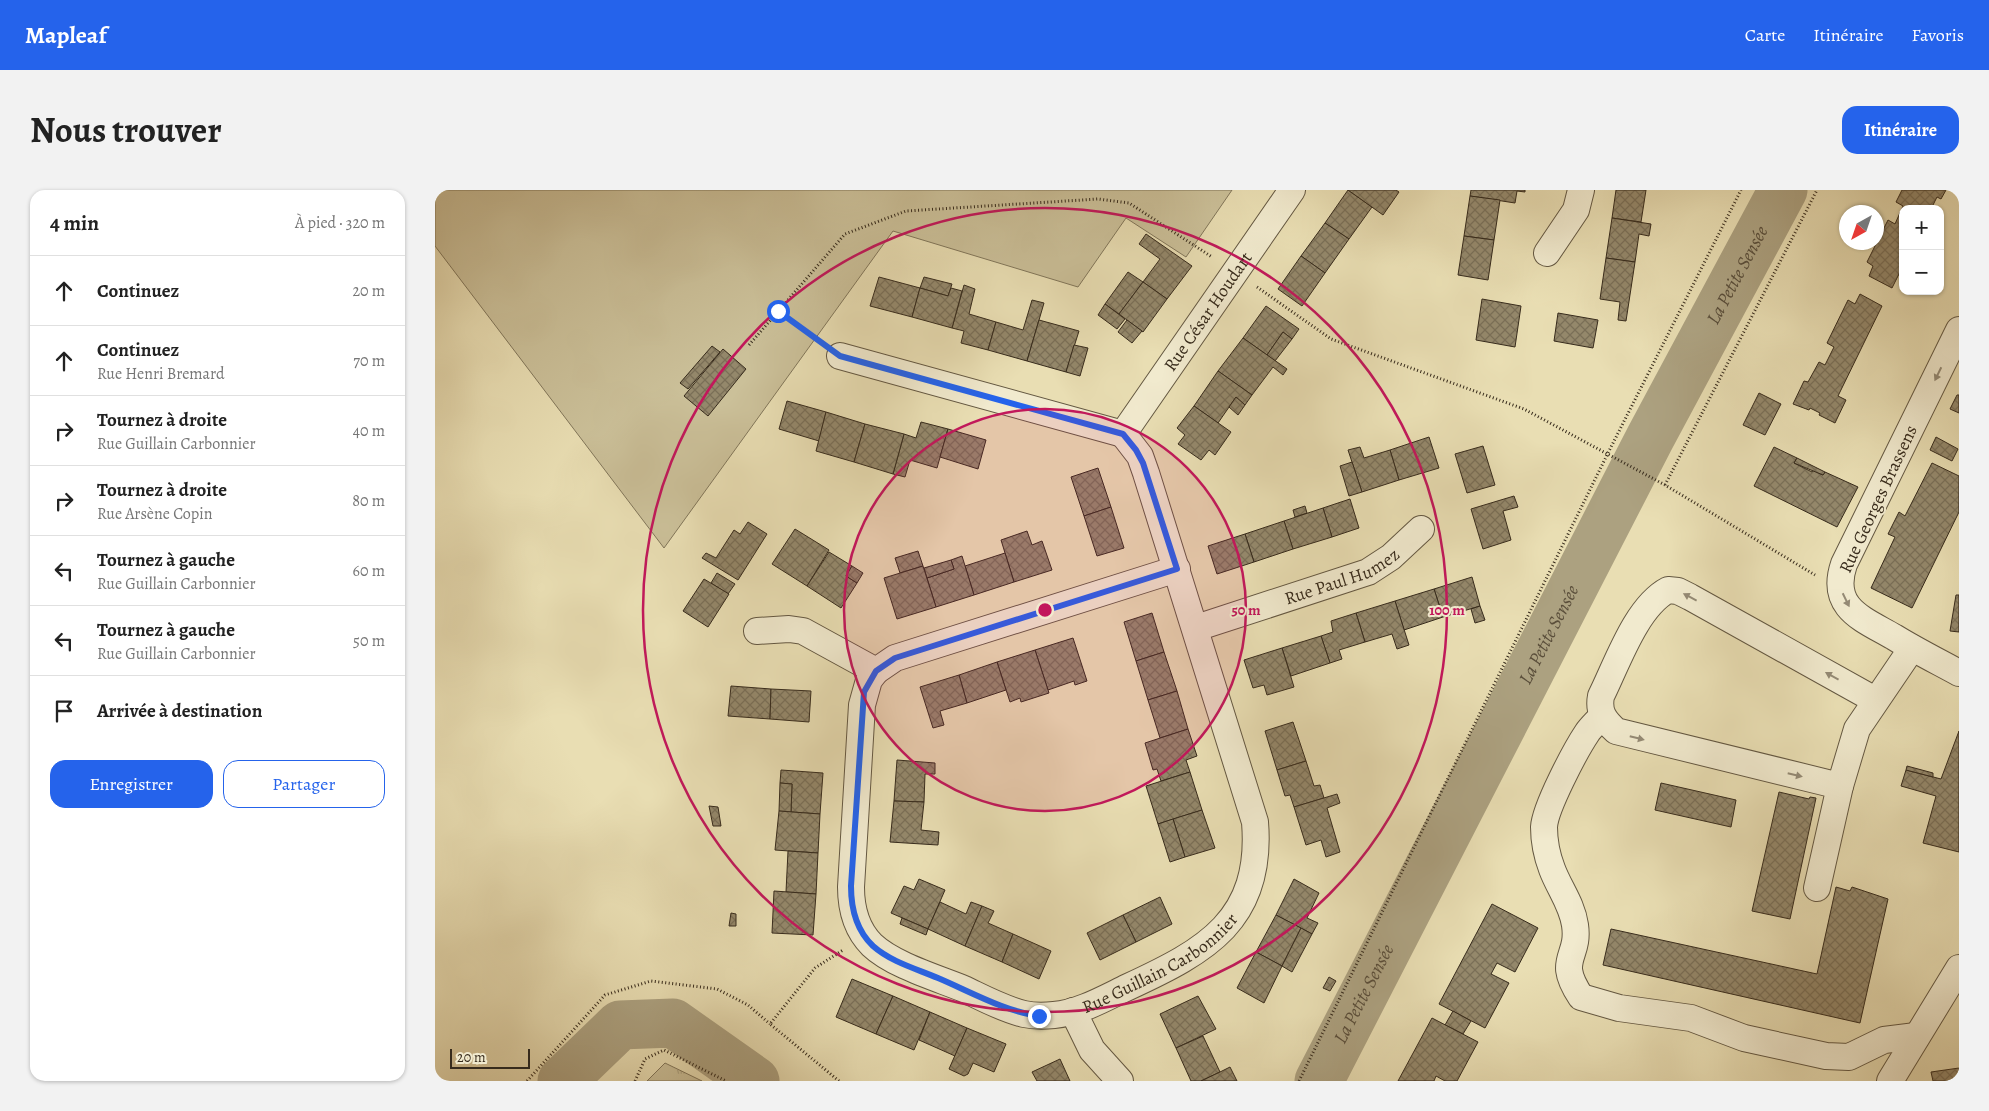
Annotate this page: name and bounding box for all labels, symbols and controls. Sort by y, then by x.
text: Mapleaf [25,19,107,51]
text: Carte [1745,23,1785,47]
text: Itinéraire [1813,23,1884,47]
text: Favoris [1912,23,1964,47]
text: Nous trouver [30,106,222,154]
button: Itinéraire [1842,106,1959,154]
north arrow [1839,205,1884,250]
map controls [1899,205,1944,295]
button: + [1899,205,1944,250]
text: 4 min [50,209,99,237]
text: À pied · 320 m [295,212,385,234]
water label: La Petite Sensée [1700,221,1775,329]
street label: Rue César Houdart [1158,247,1258,376]
button: − [1899,250,1944,295]
icon: ahead [50,277,78,305]
text: Continuez [97,278,179,304]
text: 20 m [352,280,385,302]
route start [767,300,790,323]
text: Continuez [97,337,179,363]
icon: ahead [50,347,78,375]
text: 70 m [353,350,385,372]
text: Rue Henri Bremard [97,363,225,385]
one-way arrow [1933,367,1941,381]
text: Tournez à droite [97,407,227,433]
icon: right [50,417,78,445]
text: 40 m [353,420,385,442]
street label: Rue Georges Brassens [1833,421,1923,577]
text: Rue Guillain Carbonnier [97,433,256,455]
text: Tournez à droite [97,477,227,503]
icon: right [50,487,78,515]
text: 80 m [352,490,385,512]
text: Rue Arsène Copin [97,503,213,525]
street label: Rue Paul Humez [1282,543,1405,610]
text: Tournez à gauche [97,547,235,573]
icon: left [50,557,78,585]
text: 60 m [353,560,385,582]
text: Rue Guillain Carbonnier [97,573,256,595]
water label: La Petite Sensée [1512,580,1585,689]
one-way arrow [1683,593,1697,602]
one-way arrow [1841,593,1850,608]
text: 50 m [1231,600,1261,620]
text: 100 m [1429,600,1465,620]
centre of rings [1036,601,1054,619]
text: Tournez à gauche [97,617,235,643]
icon: left [50,627,78,655]
text: 50 m [353,630,385,652]
text: Rue Guillain Carbonnier [97,643,256,665]
one-way arrow [1826,672,1839,681]
icon: arrive [50,697,78,725]
text: Arrivée à destination [97,698,262,724]
one-way arrow [1630,734,1645,742]
button: Enregistrer [50,760,213,808]
button: Partager [223,760,385,808]
one-way arrow [1788,771,1803,779]
street label: Rue Guillain Carbonnier [1078,908,1243,1019]
water label: La Petite Sensée [1327,939,1400,1048]
route end [1028,1005,1051,1028]
scale bar [450,1046,530,1069]
text: 20 m [457,1048,486,1067]

